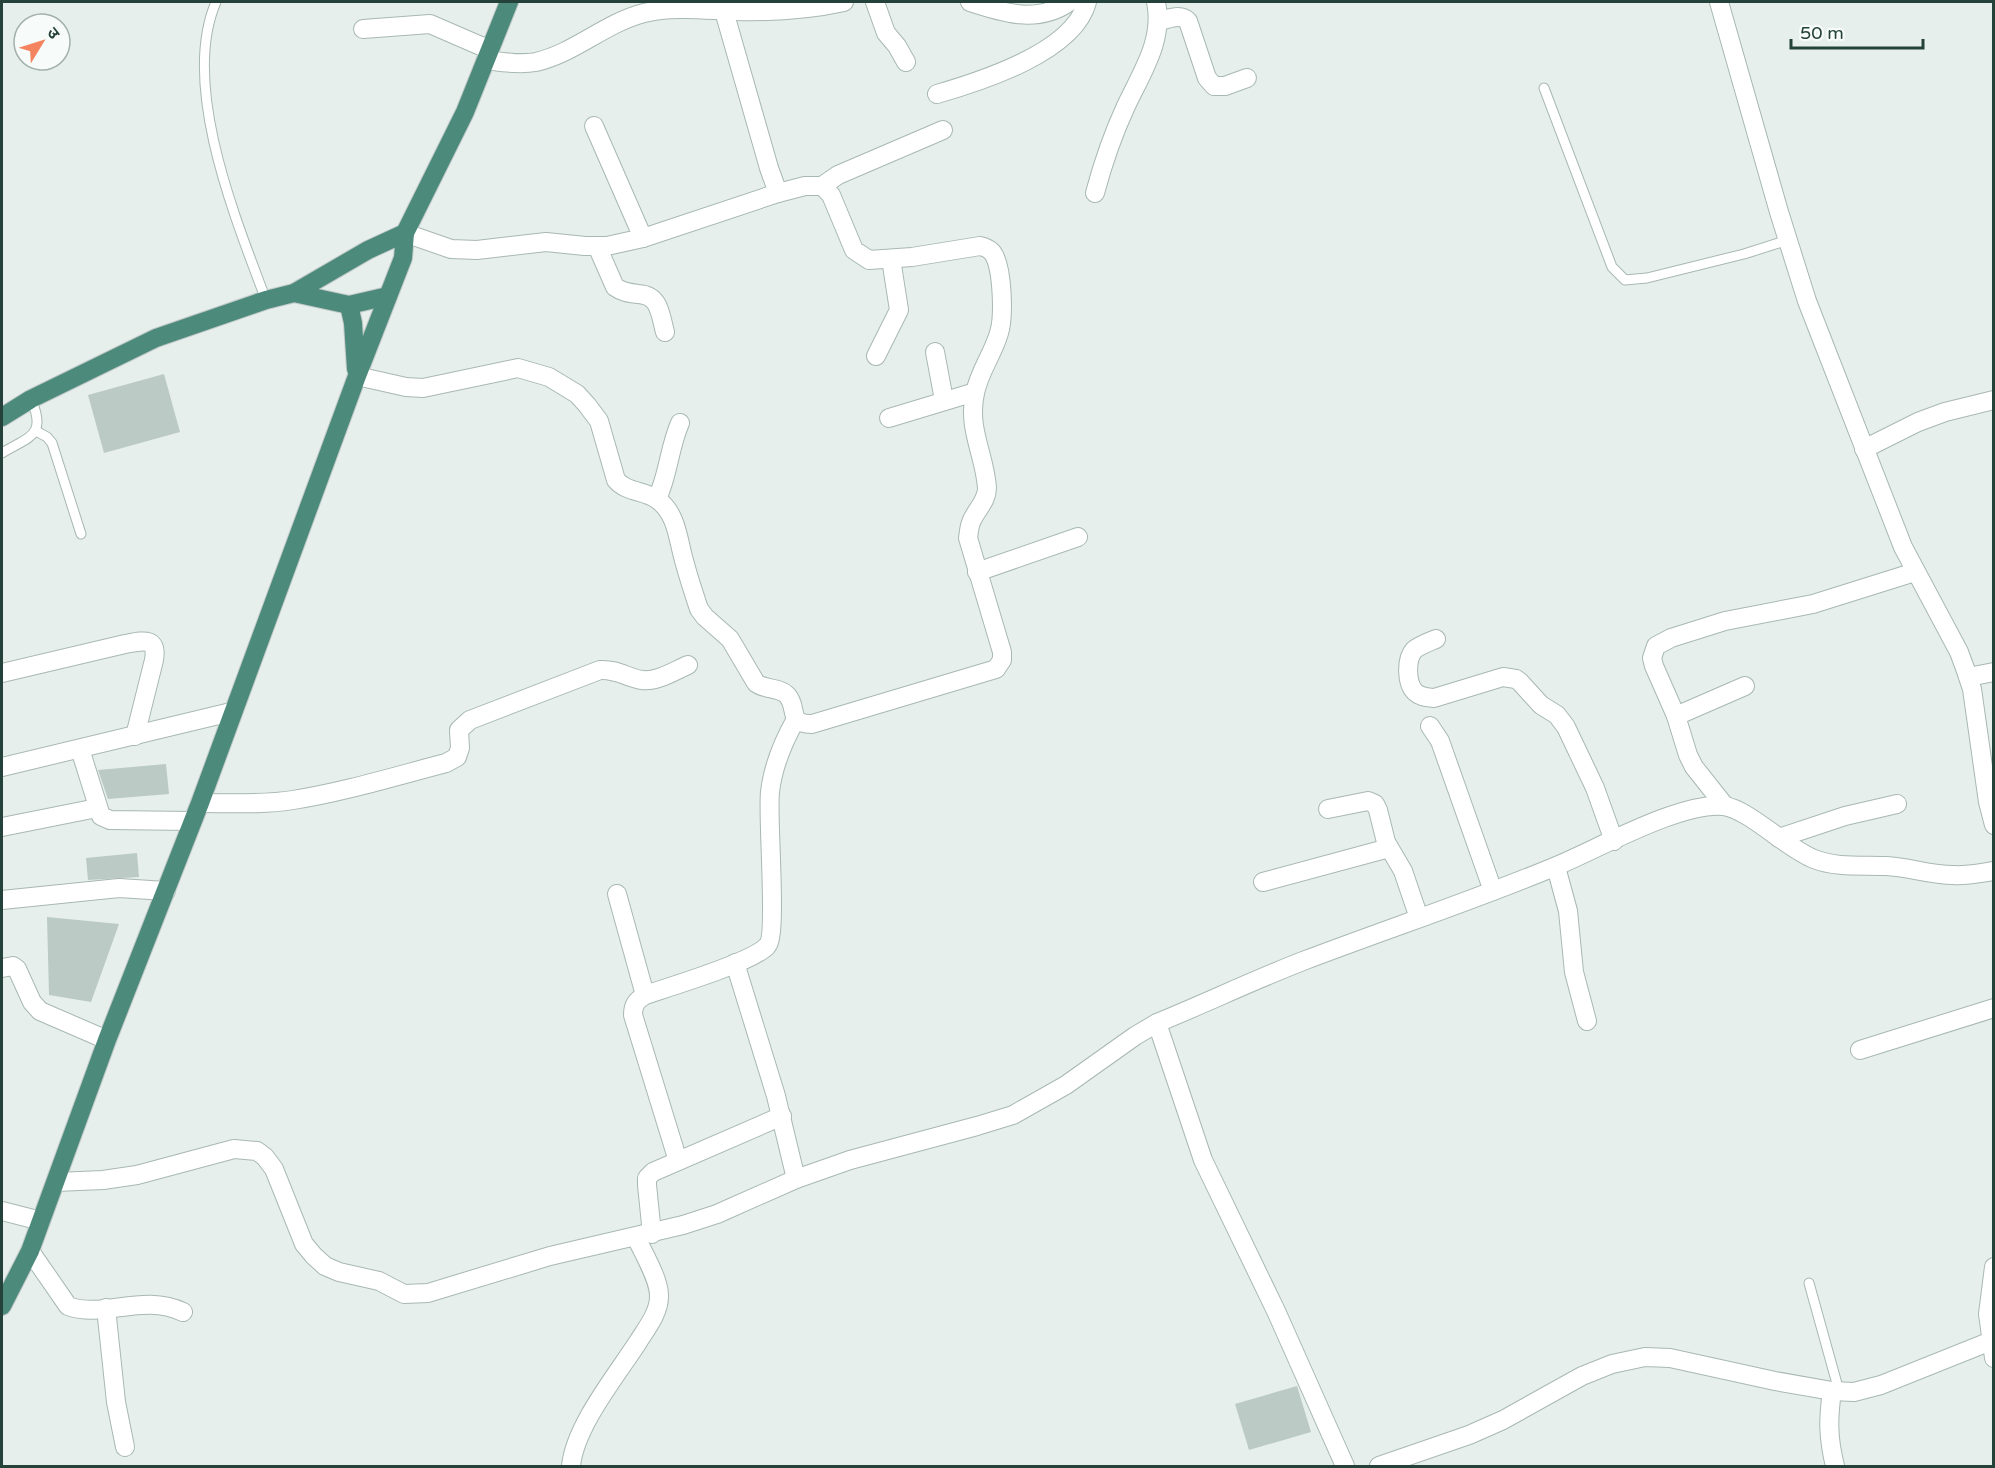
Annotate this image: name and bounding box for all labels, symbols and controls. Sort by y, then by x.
north arrow [12,12,72,72]
scale bar [1791,12,1923,50]
text: 50 m [1800,22,1844,44]
text: उ [42,24,64,44]

